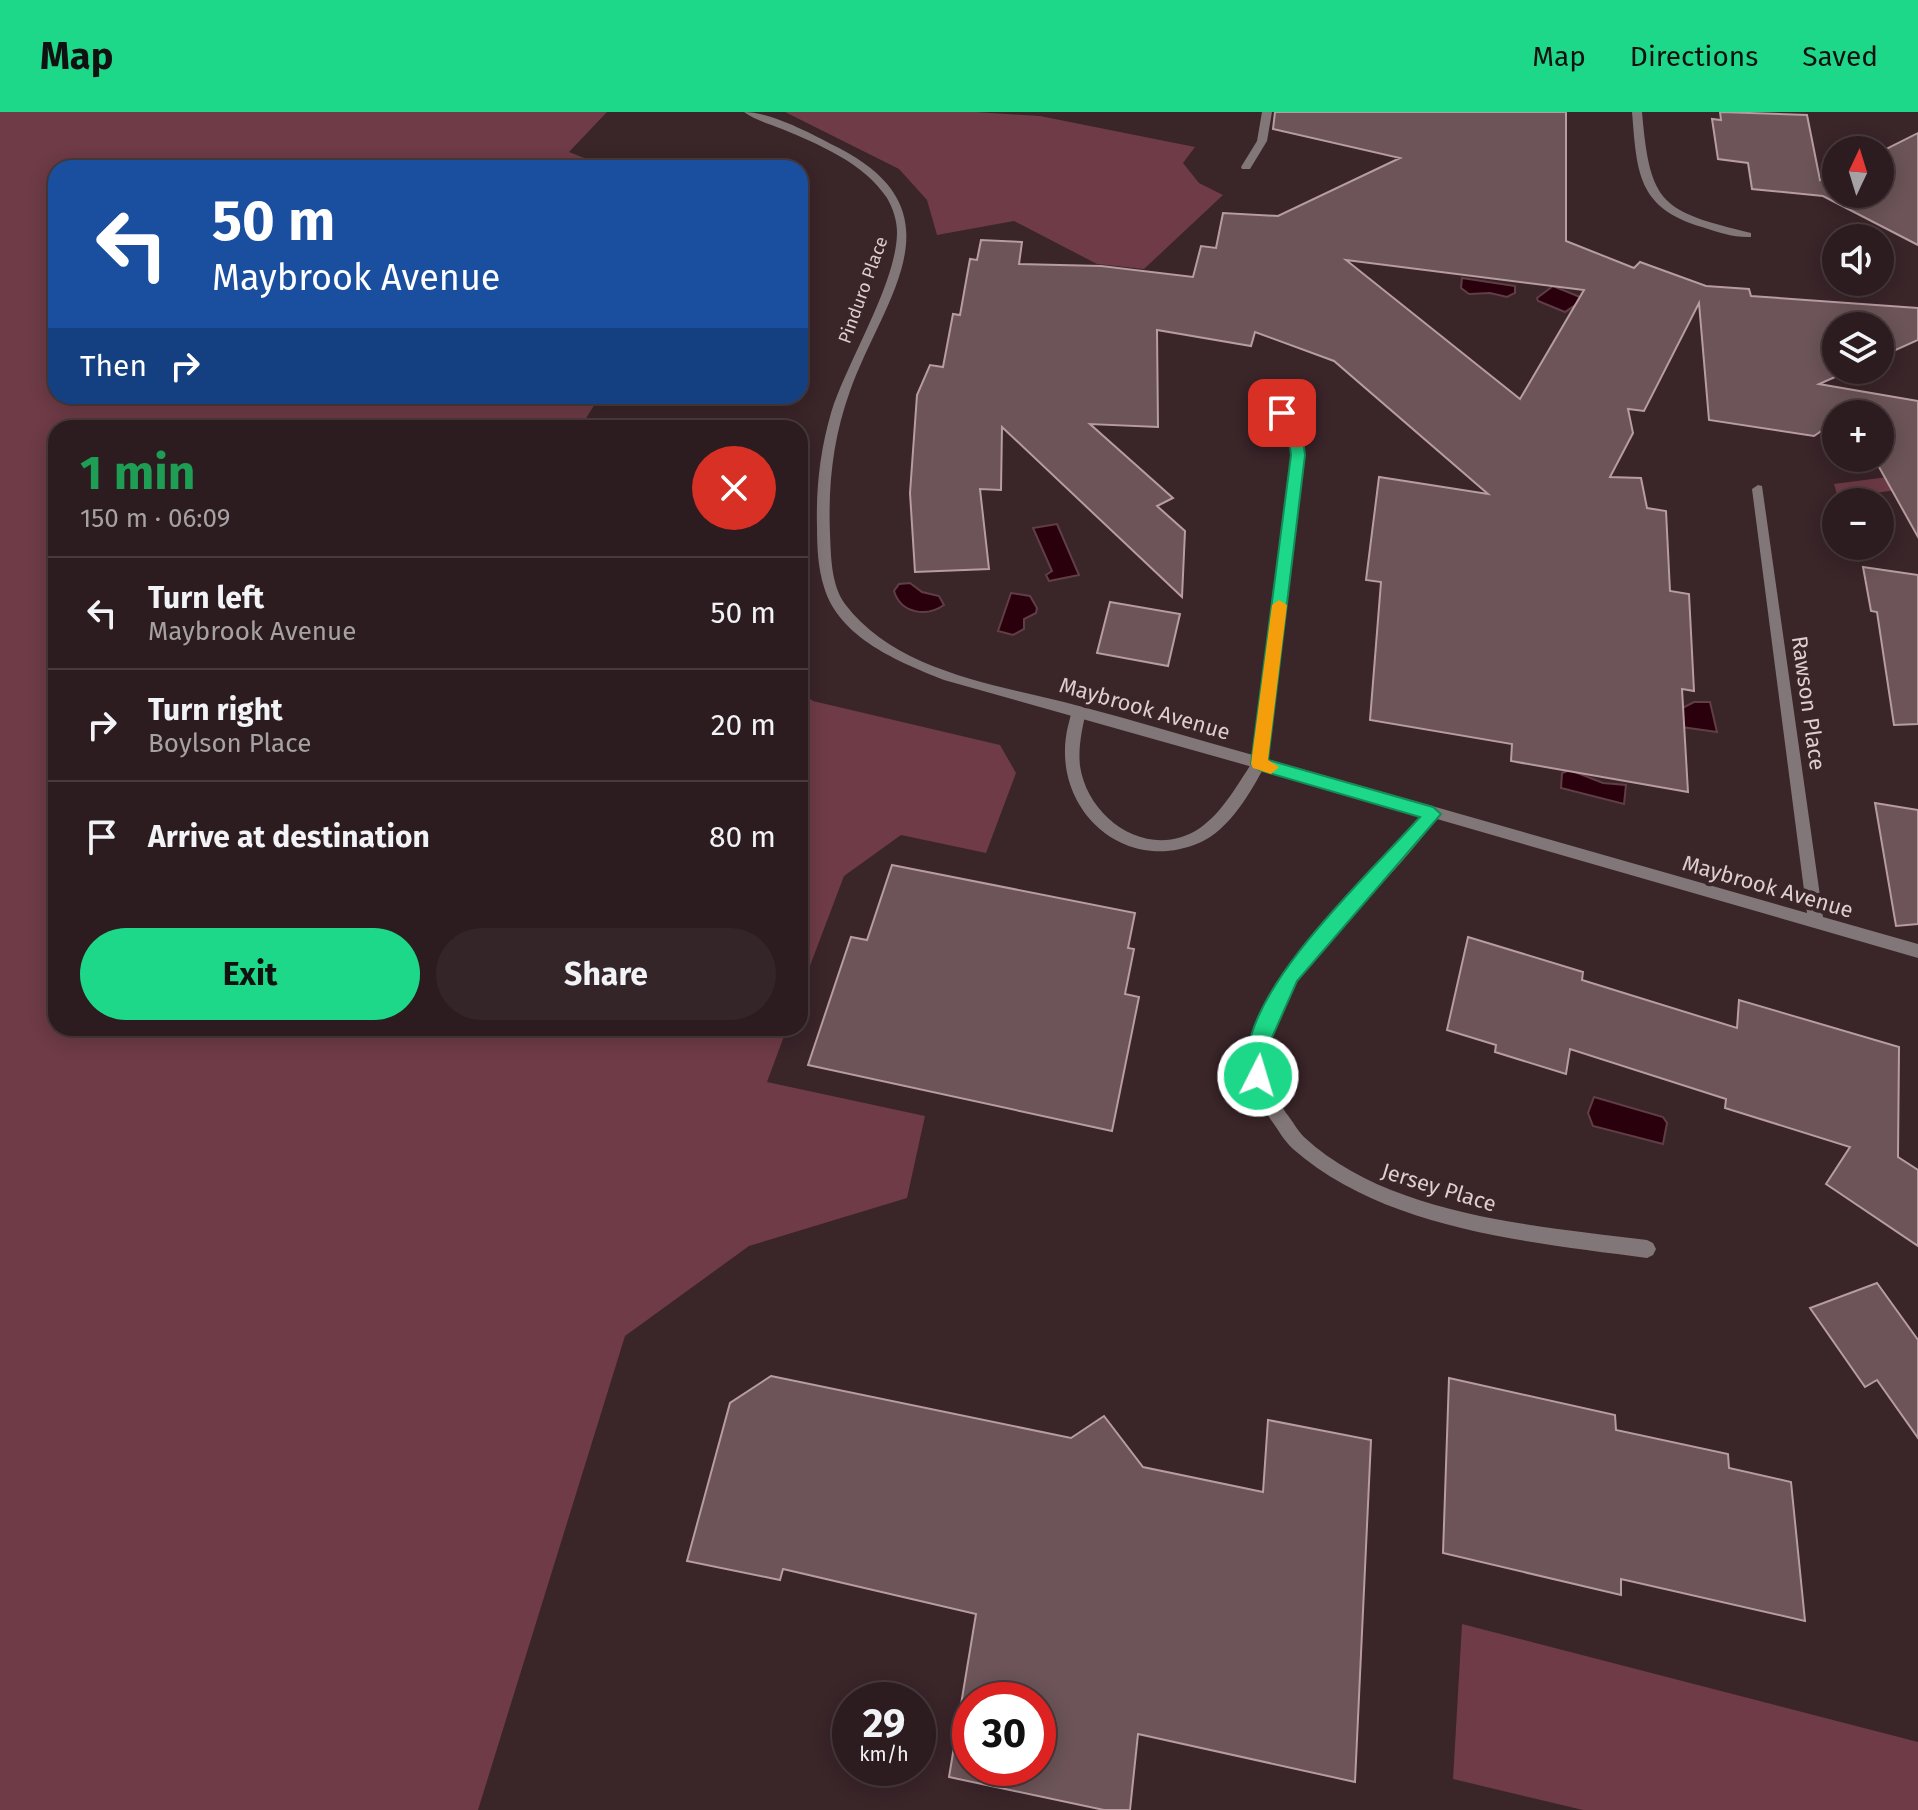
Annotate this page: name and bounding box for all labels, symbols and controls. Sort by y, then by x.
text: Map [40,33,113,79]
text: Map [1532,40,1586,73]
text: Directions [1630,40,1758,73]
text: Saved [1802,40,1878,73]
north arrow [1822,136,1894,208]
map controls [1822,136,1894,560]
text: 50 m [212,188,335,255]
icon: left [80,192,184,296]
button: sound [1822,224,1894,296]
street label: Pinduro Place [833,233,893,347]
text: Maybrook Avenue [212,256,500,300]
button: layers [1822,312,1894,384]
icon: right [163,344,207,388]
text: Then [80,348,147,384]
pin [1248,379,1316,447]
icon: arrive [1260,391,1304,435]
button: + [1822,400,1894,472]
text: 1 min [80,444,195,502]
button: close [692,446,776,530]
button: − [1822,488,1894,560]
text: 150 m · 06:09 [80,503,231,534]
text: Turn left [148,580,264,616]
icon: left [80,591,124,635]
text: 50 m [711,595,776,631]
text: Maybrook Avenue [148,616,356,647]
street label: Rawson Place [1786,634,1831,772]
street label: Maybrook Avenue [1056,671,1233,746]
text: Turn right [148,692,283,728]
icon: right [80,703,124,747]
text: 20 m [711,707,776,743]
text: Boylson Place [148,728,311,759]
icon: arrive [80,815,124,859]
text: Arrive at destination [148,819,430,855]
text: 80 m [709,819,776,855]
street label: Maybrook Avenue [1679,849,1856,924]
button: Exit [80,928,420,1020]
button: Share [436,928,776,1020]
position arrow [1216,1034,1300,1118]
street label: Jersey Place [1378,1157,1500,1218]
speed limit sign: 30 [952,1682,1056,1786]
text: 29 [863,1700,905,1748]
text: km/h [859,1742,909,1766]

